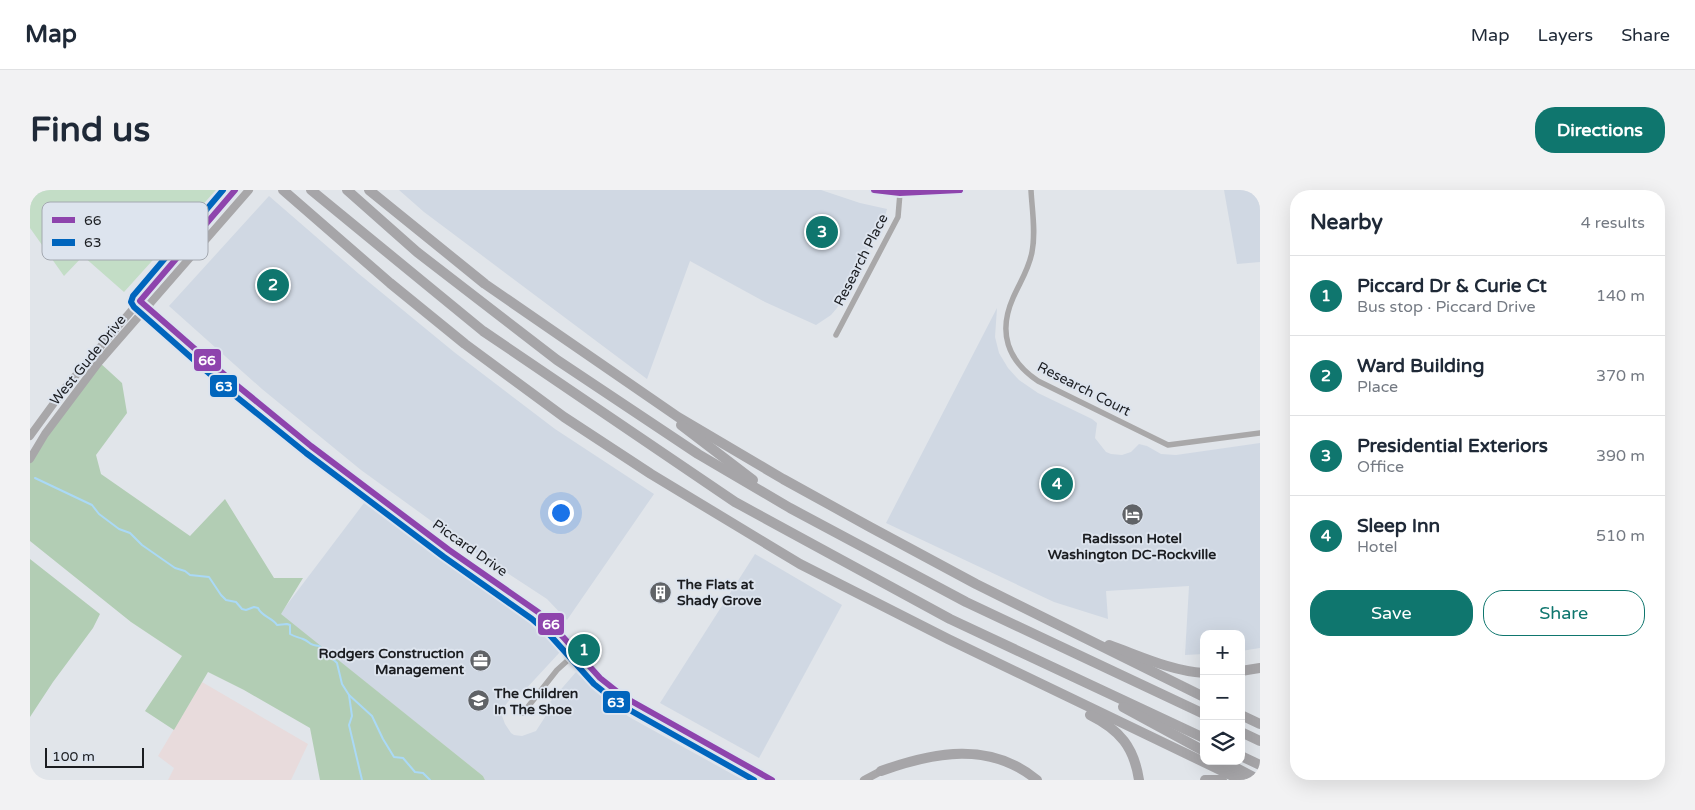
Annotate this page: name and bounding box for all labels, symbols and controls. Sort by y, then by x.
text: Map [25,20,77,49]
text: Map [1471,24,1510,46]
text: Layers [1538,24,1593,46]
text: Share [1621,24,1670,46]
button: Directions [1535,107,1665,153]
text: Find us [30,109,150,151]
legend [42,202,208,260]
text: Nearby [1310,210,1383,235]
street label: Research Place [830,211,892,309]
text: 66 [84,212,102,229]
pin: 3 [806,213,838,251]
text: 4 results [1581,213,1645,233]
text: 63 [84,234,102,251]
pin: 2 [257,266,289,304]
text: Piccard Dr & Curie Ct [1357,275,1547,297]
text: 1 [1321,286,1331,306]
text: 140 m [1596,286,1645,306]
text: Bus stop · Piccard Drive [1357,297,1536,317]
street label: West Gude Drive [46,311,130,409]
line badge: 66 [193,348,222,372]
text: 66 [198,352,216,369]
text: Ward Building [1357,355,1484,377]
street label: Research Court [1034,358,1134,420]
text: 2 [1321,366,1331,386]
text: 370 m [1596,366,1645,386]
line badge: 63 [209,374,238,398]
text: Place [1357,377,1398,397]
text: 63 [215,378,233,395]
text: Presidential Exteriors [1357,435,1548,457]
text: 3 [1321,446,1331,466]
text: 390 m [1596,446,1645,466]
text: Office [1357,457,1404,477]
pin: 4 [1041,465,1073,503]
your location [548,500,574,526]
hotel icon: Radisson Hotel Washington DC-Rockville [1120,503,1144,527]
text: Sleep Inn [1357,515,1440,537]
street label: Piccard Drive [429,516,511,580]
text: 4 [1321,526,1331,546]
text: 510 m [1596,526,1645,546]
place label: Radisson Hotel Washington DC-Rockville [1048,530,1216,563]
text: Hotel [1357,537,1398,557]
place label: The Flats at Shady Grove [676,576,761,609]
building icon: The Flats at Shady Grove [649,580,673,604]
button: Save [1310,590,1473,636]
button: Share [1483,590,1645,636]
line badge: 66 [537,612,565,636]
text: 66 [542,616,560,633]
map controls [1200,630,1245,765]
button: + [1200,630,1245,675]
pin: 1 [568,631,600,669]
place label: Rodgers Construction Management [318,645,465,678]
office icon: Rodgers Construction Management [468,649,492,673]
button: − [1200,675,1245,720]
place label: The Children In The Shoe [493,685,578,718]
school or university icon: The Children In The Shoe [466,689,490,713]
line badge: 63 [602,690,631,714]
text: 63 [607,694,625,711]
button: layers [1200,720,1245,765]
scale bar [45,745,144,768]
text: 100 m [52,748,95,765]

